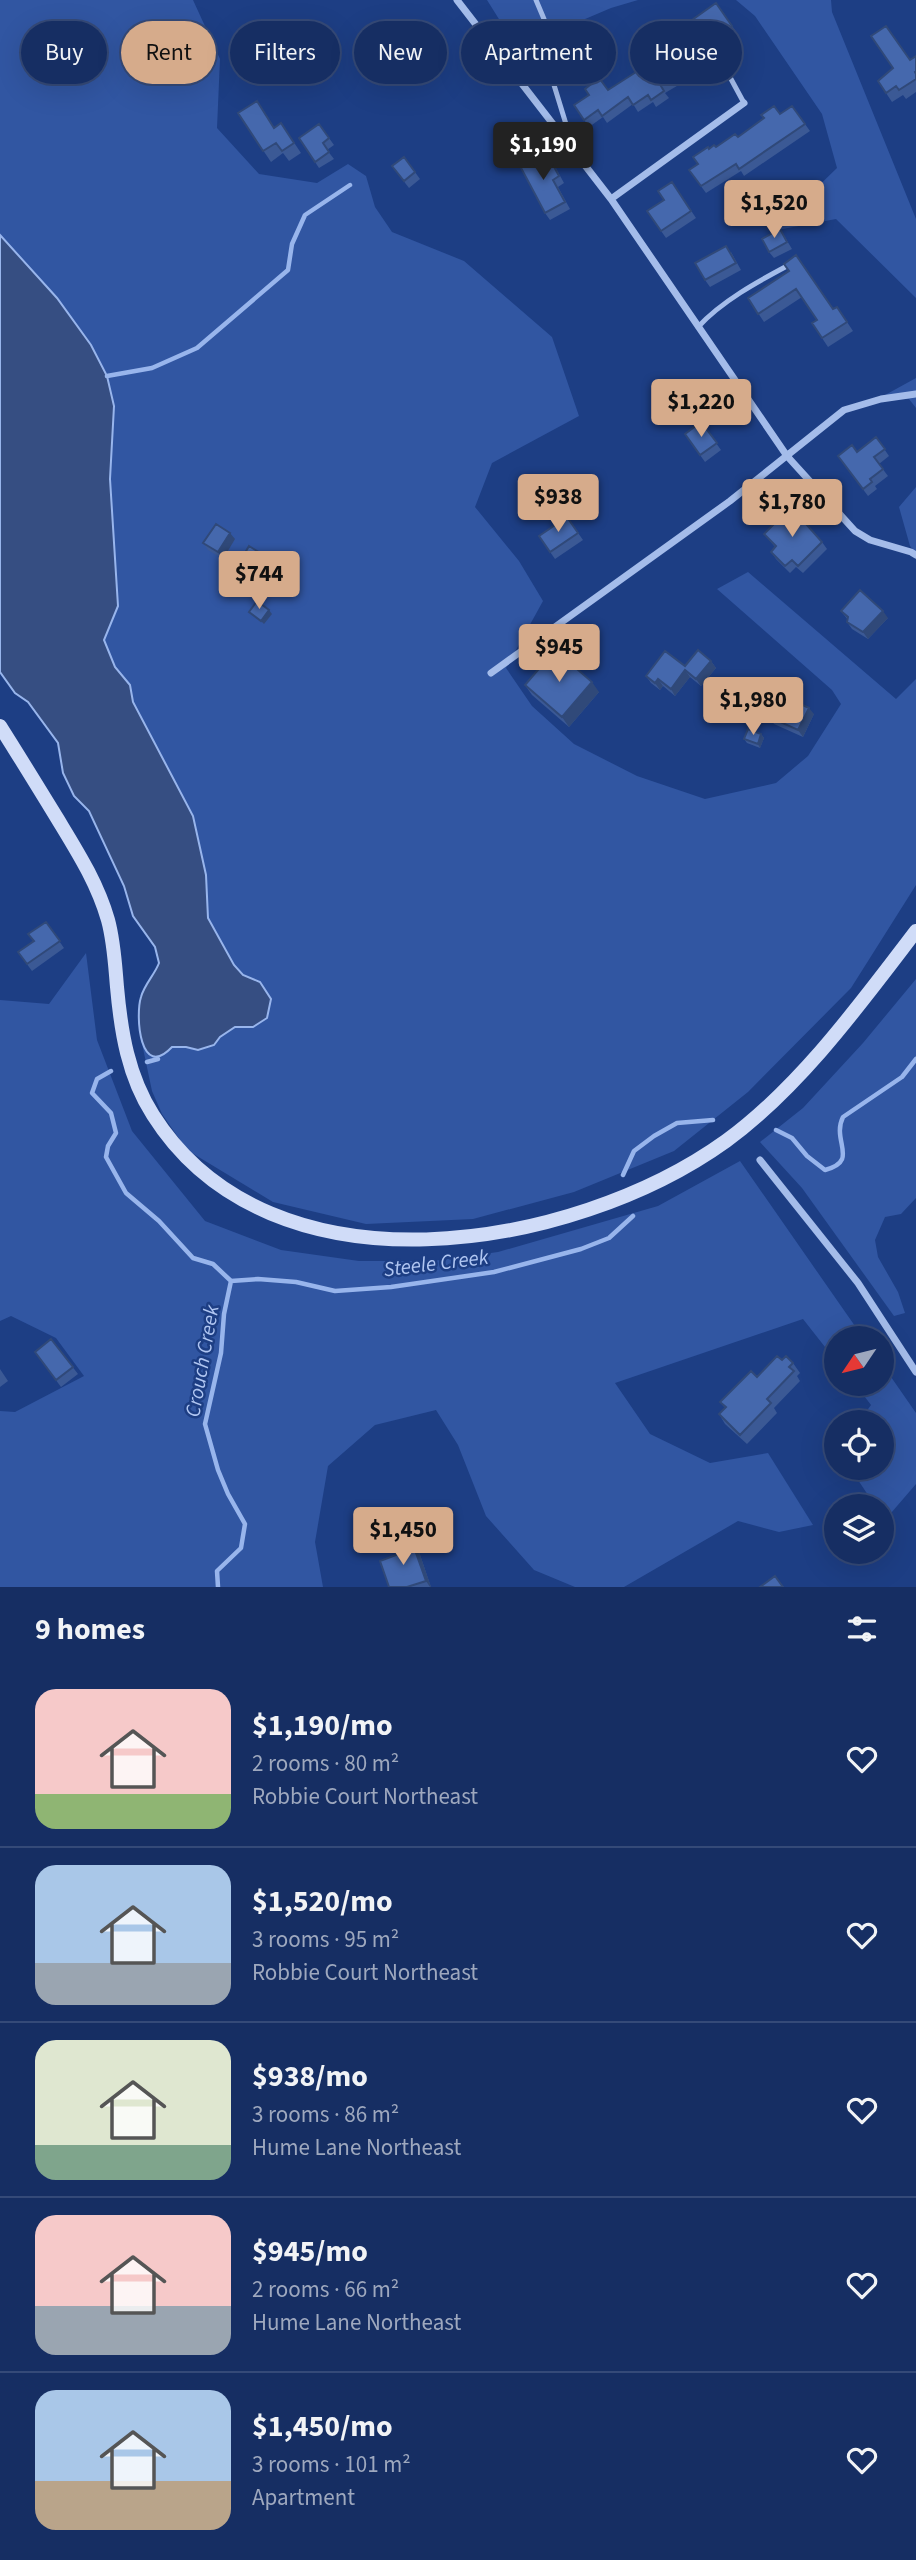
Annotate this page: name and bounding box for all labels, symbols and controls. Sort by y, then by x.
chip: Buy [21,21,107,84]
chip: Rent [121,21,216,84]
chip: Filters [230,21,340,84]
chip: New [354,21,447,84]
chip: Apartment [461,21,616,84]
chip: House [630,21,742,84]
pin: $1,190 [486,122,600,182]
text: $1,190 [509,128,577,161]
pin: $1,520 [717,180,831,240]
text: $1,520 [740,186,808,219]
pin: $1,220 [644,380,758,439]
text: $1,220 [667,385,735,418]
pin: $938 [517,475,599,534]
text: $938 [534,480,582,513]
pin: $1,780 [735,480,849,539]
text: $1,780 [758,485,826,518]
pin: $744 [218,552,300,611]
text: $744 [235,557,283,590]
pin: $945 [518,624,600,684]
text: $945 [535,630,583,663]
pin: $1,980 [696,678,810,737]
text: $1,980 [719,683,787,716]
water label: Steele Creek [382,1242,491,1284]
water label: Crouch Creek [177,1302,227,1419]
north arrow [824,1326,894,1396]
map controls [824,1326,894,1564]
button: locate [824,1410,894,1480]
button: layers [824,1494,894,1564]
pin: $1,450 [346,1508,460,1567]
text: $1,450 [369,1513,437,1546]
text: 9 homes [35,1608,145,1651]
icon: filters [843,1610,881,1648]
text: $1,190/mo [252,1704,393,1747]
icon: home [91,1717,175,1801]
icon: heart [843,1740,881,1778]
text: 2 rooms · 80 m² [252,1747,399,1780]
text: Robbie Court Northeast [252,1780,478,1813]
text: $1,520/mo [252,1880,393,1923]
icon: home [91,1893,175,1977]
icon: heart [843,1916,881,1954]
text: 3 rooms · 95 m² [252,1923,399,1956]
text: Robbie Court Northeast [252,1956,478,1989]
text: $938/mo [252,2055,368,2098]
icon: home [91,2068,175,2152]
icon: heart [843,2091,881,2129]
text: 3 rooms · 86 m² [252,2098,399,2131]
text: Hume Lane Northeast [252,2131,461,2164]
text: $945/mo [252,2230,368,2273]
icon: home [91,2243,175,2327]
icon: heart [843,2266,881,2304]
text: 2 rooms · 66 m² [252,2273,399,2306]
text: Hume Lane Northeast [252,2306,461,2339]
text: $1,450/mo [252,2405,393,2448]
icon: home [91,2418,175,2502]
icon: heart [843,2441,881,2479]
text: 3 rooms · 101 m² [252,2448,411,2481]
text: Apartment [252,2481,355,2514]

